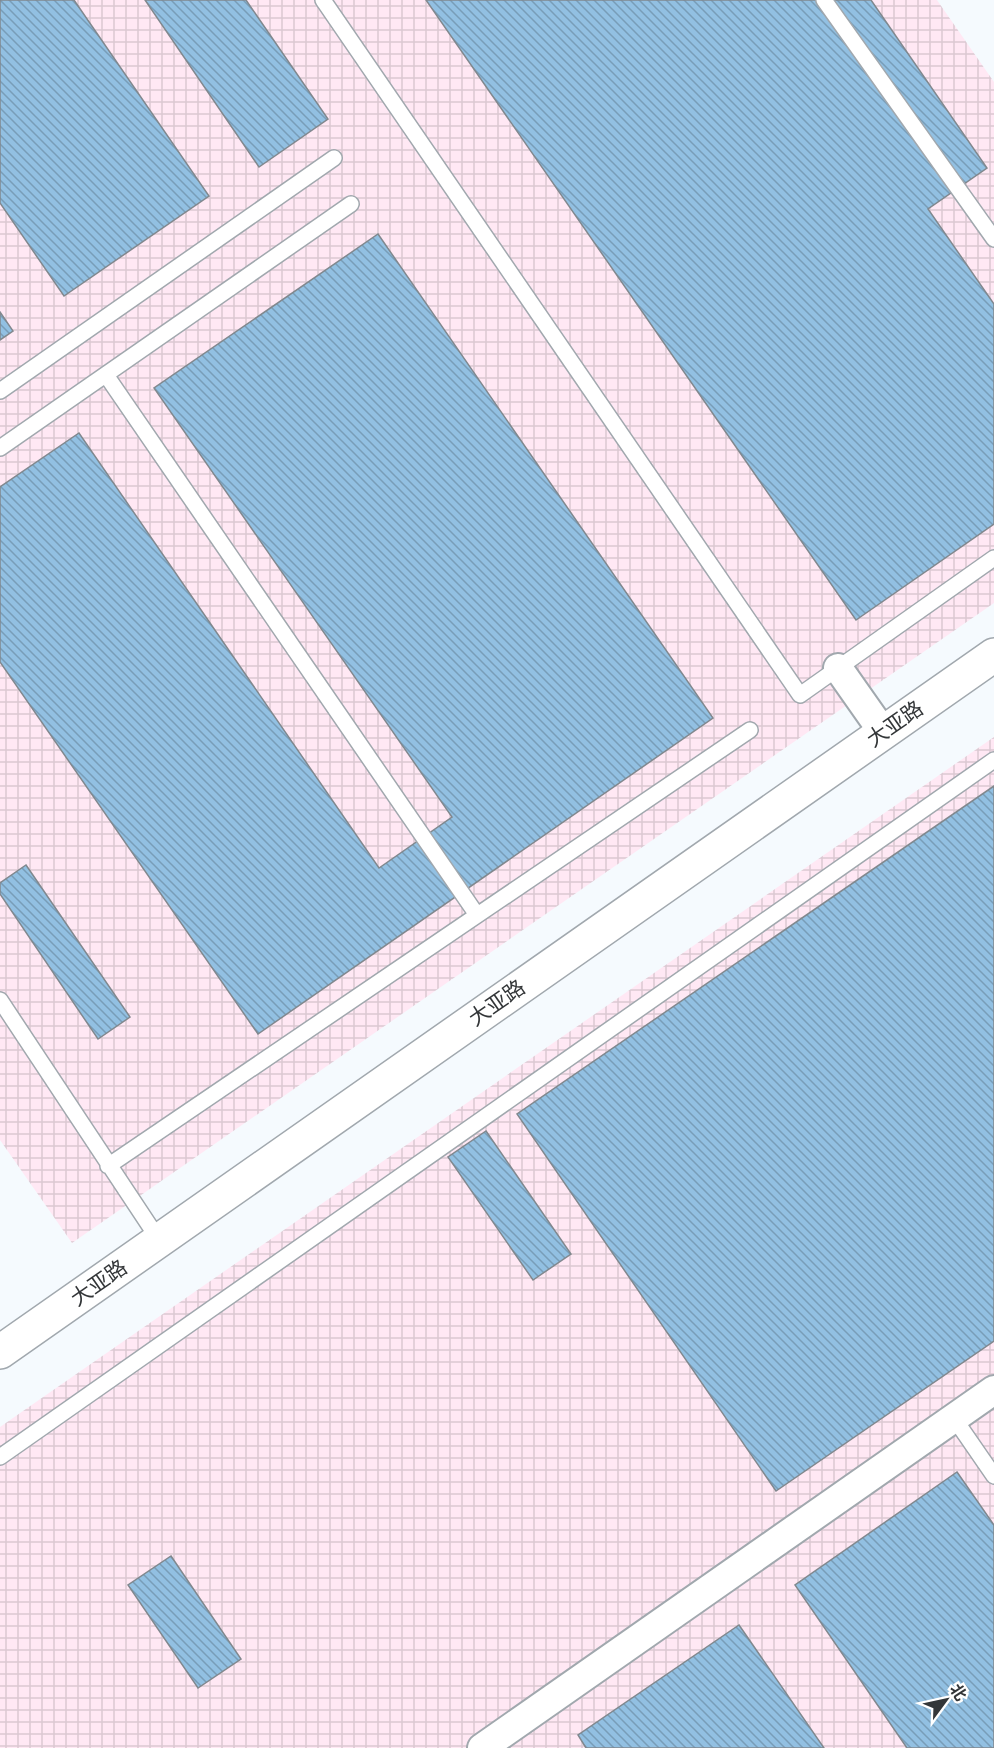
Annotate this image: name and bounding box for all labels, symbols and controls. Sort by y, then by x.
street label: 大亚路 [861,694,927,751]
street label: 大亚路 [463,973,529,1030]
street label: 大亚路 [65,1253,131,1310]
north arrow [916,1670,976,1730]
text: 北 [947,1680,971,1703]

